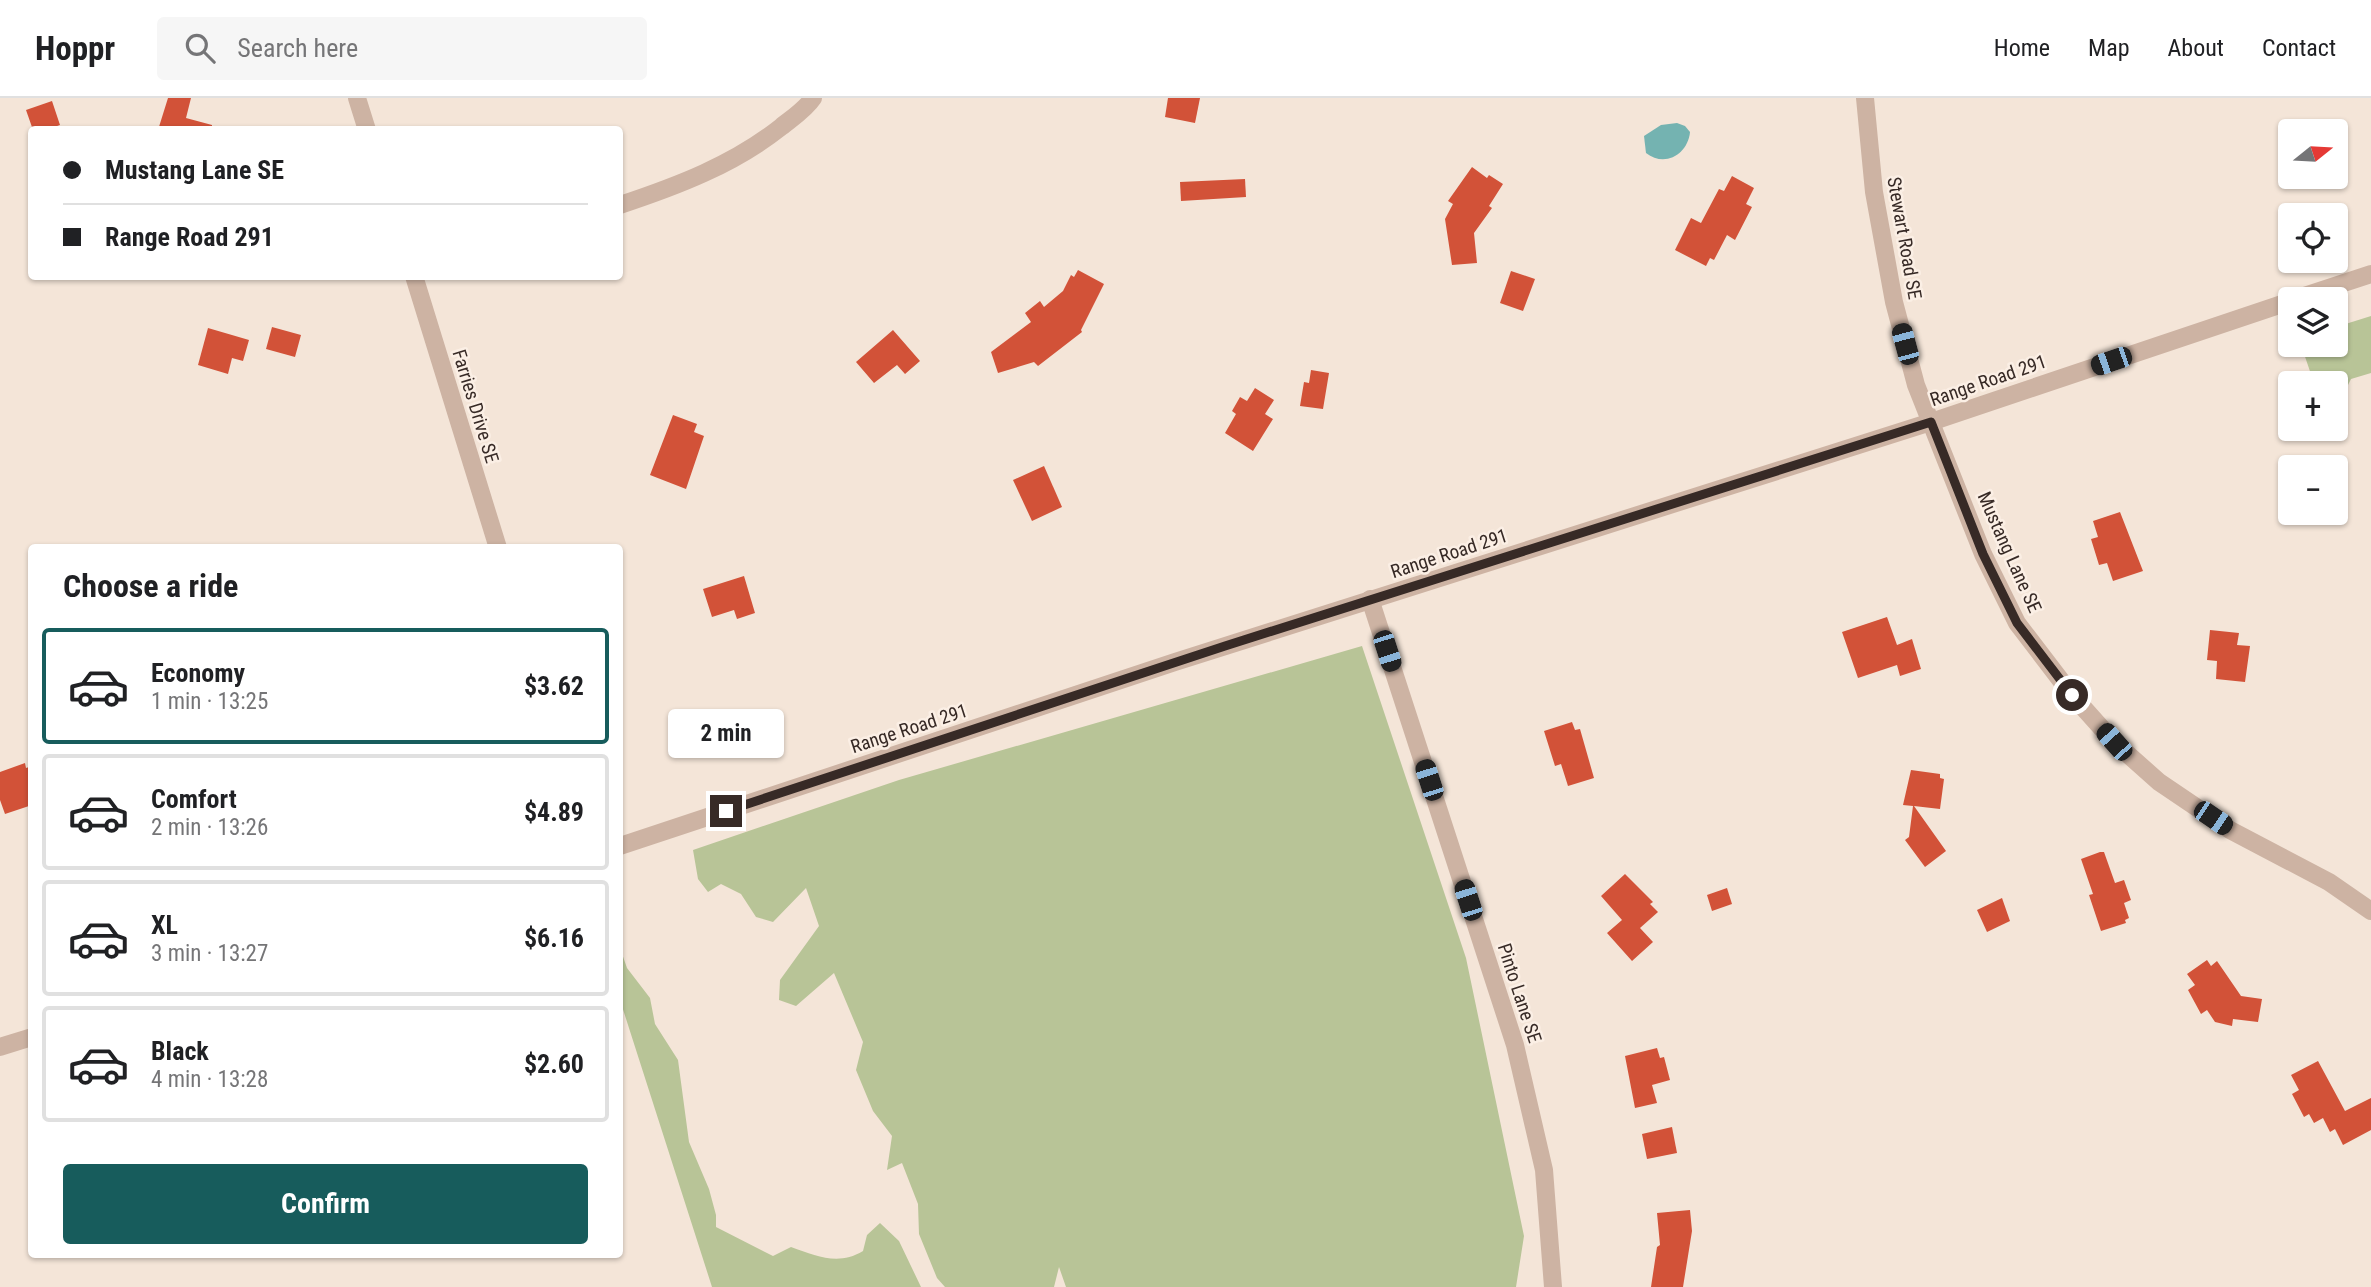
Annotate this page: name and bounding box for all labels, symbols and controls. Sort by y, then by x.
search box [157,17,647,80]
text: Hoppr [35,29,115,68]
icon: search [181,29,219,67]
text: Search here [237,33,358,63]
text: Home [1994,34,2050,62]
text: Map [2088,34,2130,62]
text: About [2168,34,2224,62]
text: Contact [2262,34,2336,62]
north arrow [2278,119,2348,189]
map controls [2278,119,2348,525]
text: Mustang Lane SE [105,155,284,185]
street label: Stewart Road SE [1882,175,1927,301]
button: locate [2278,203,2348,273]
text: Range Road 291 [105,222,274,252]
button: layers [2278,287,2348,357]
car [1890,321,1921,367]
car [2088,344,2135,378]
street label: Farries Drive SE [447,347,504,466]
street label: Range Road 291 [1927,350,2049,411]
button: + [2278,371,2348,441]
button: − [2278,455,2348,525]
street label: Mustang Lane SE [1973,488,2046,616]
street label: Range Road 291 [1388,524,1511,583]
text: Choose a ride [63,567,238,605]
car [1371,628,1404,674]
icon: car [67,655,130,718]
text: Economy [151,658,245,688]
text: $3.62 [524,671,584,701]
route start [2056,679,2088,711]
text: 1 min · 13:25 [151,688,268,715]
street label: Range Road 291 [848,699,971,758]
callout: 2 min [668,710,784,758]
car [2093,719,2136,765]
text: 2 min [700,720,752,747]
car [1413,757,1446,803]
icon: car [67,781,130,844]
text: Comfort [151,784,237,814]
route end [710,795,742,827]
text: $4.89 [524,797,584,827]
car [2190,798,2237,838]
text: 2 min · 13:26 [151,814,268,841]
car [1452,877,1485,923]
icon: car [67,907,130,970]
text: XL [151,910,178,940]
text: $6.16 [524,923,584,953]
text: 3 min · 13:27 [151,940,268,967]
street label: Pinto Lane SE [1493,940,1546,1046]
icon: car [67,1033,130,1096]
text: Black [151,1036,209,1066]
text: $2.60 [524,1049,584,1079]
text: 4 min · 13:28 [151,1066,268,1093]
button: Confirm [63,1164,588,1244]

